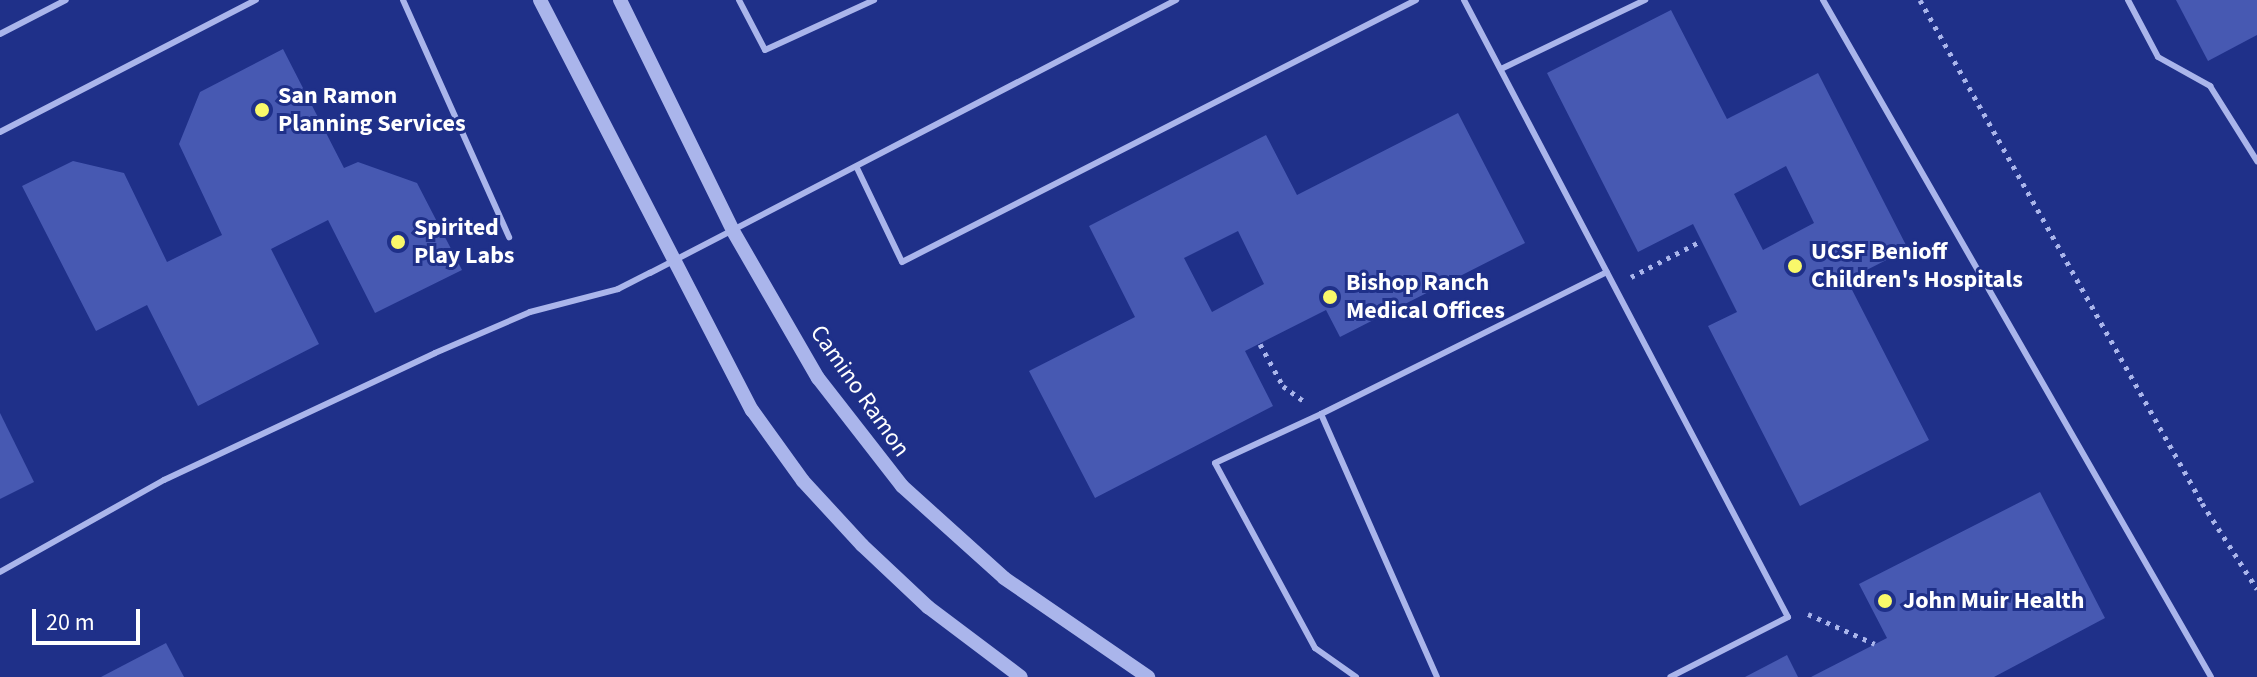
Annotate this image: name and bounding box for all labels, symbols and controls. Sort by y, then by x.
place label: San Ramon Planning Services [278,82,466,138]
marker: San Ramon Planning Services [253,101,271,119]
place label: Spirited Play Labs [414,214,514,270]
marker: Spirited Play Labs [389,233,407,251]
place label: UCSF Benioff Children's Hospitals [1811,238,2023,294]
marker: UCSF Benioff Children's Hospitals [1786,257,1804,275]
place label: Bishop Ranch Medical Offices [1346,269,1505,325]
marker: Bishop Ranch Medical Offices [1321,288,1339,306]
street label: Camino Ramon [804,320,916,462]
place label: John Muir Health [1903,587,2084,615]
marker: John Muir Health [1874,590,1896,612]
scale bar [36,593,144,643]
text: 20 m [46,605,95,640]

